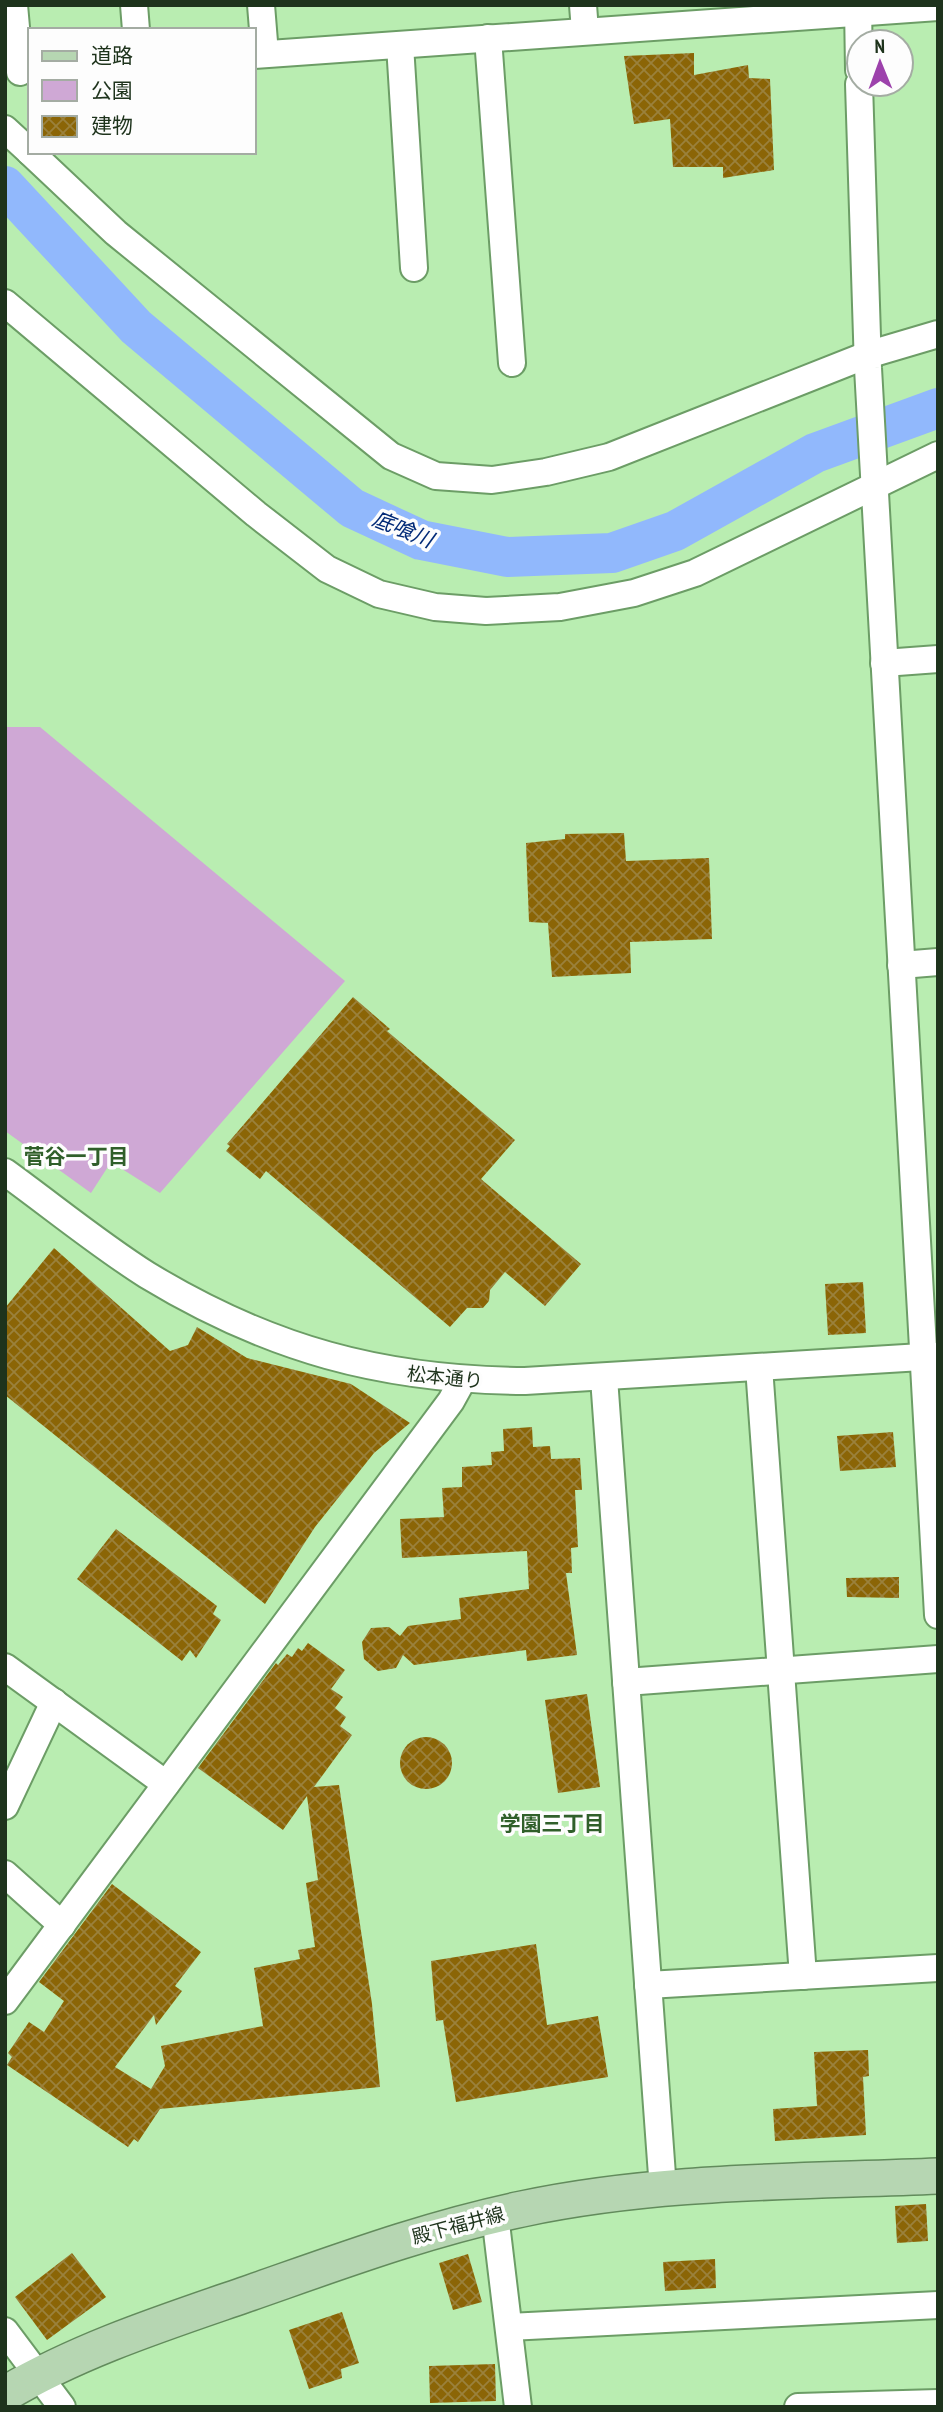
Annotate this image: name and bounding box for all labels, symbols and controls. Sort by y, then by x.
legend [28,28,256,154]
north arrow [845,28,915,98]
text: N [874,34,885,58]
text: 道路 [91,42,133,69]
text: 公園 [91,77,133,104]
text: 建物 [91,112,133,139]
water label: 底喰川 [369,505,439,554]
district label: 菅谷一丁目 [24,1143,129,1170]
street label: 松本通り [406,1361,484,1393]
district label: 学園三丁目 [500,1810,605,1837]
street label: 殿下福井線 [409,2201,507,2249]

